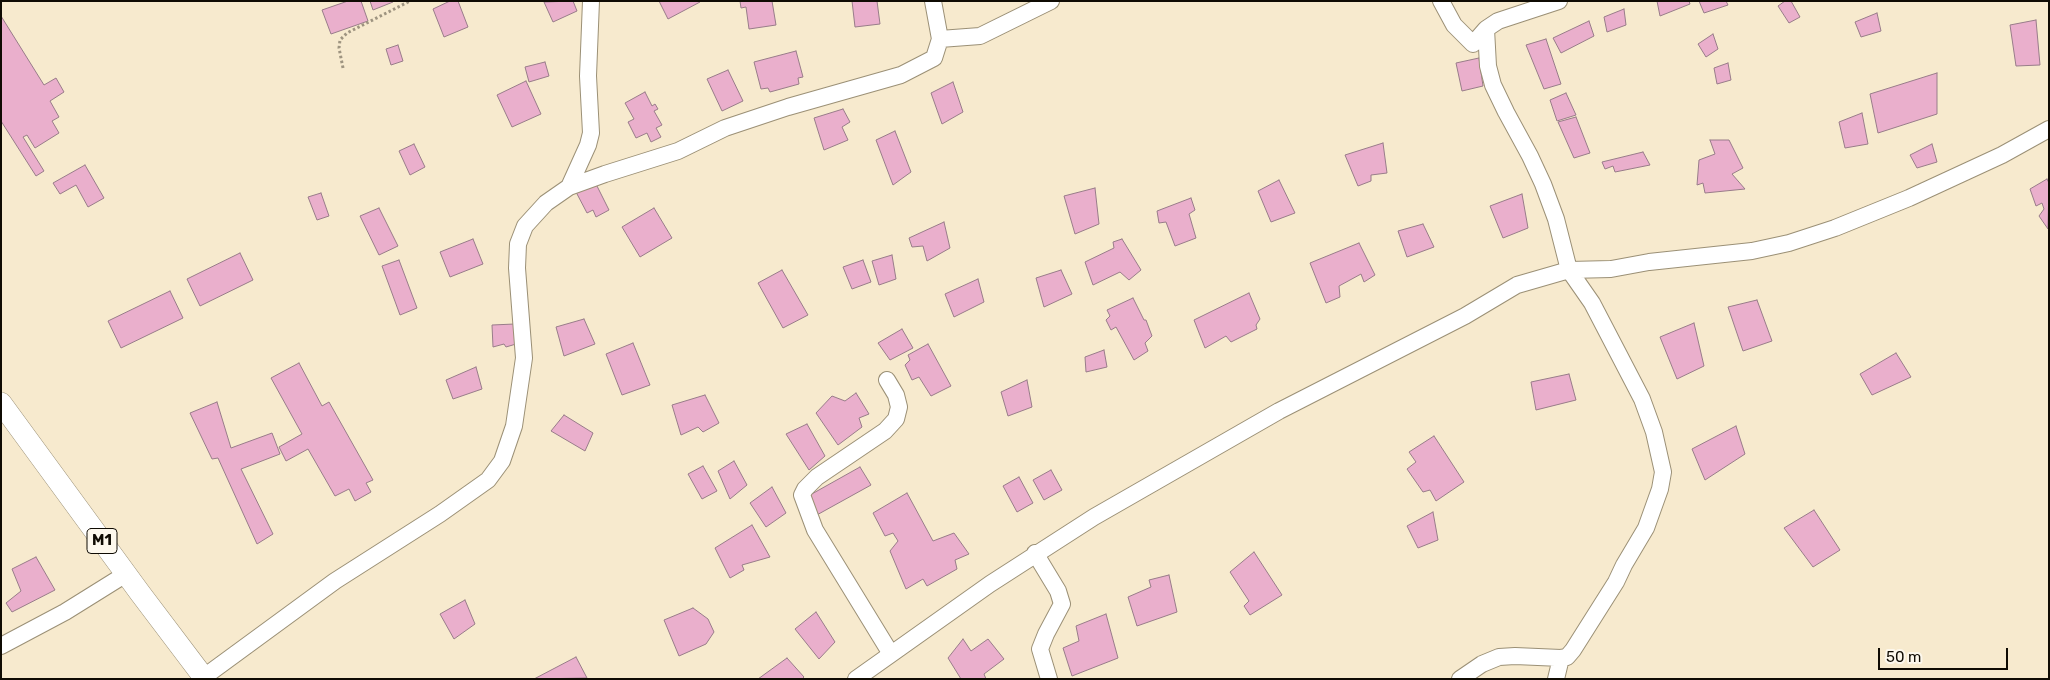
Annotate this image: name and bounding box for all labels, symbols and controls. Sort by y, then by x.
road number: M1 [87,528,117,554]
scale bar [1880,638,2010,670]
text: 50 m [1886,648,1921,666]

